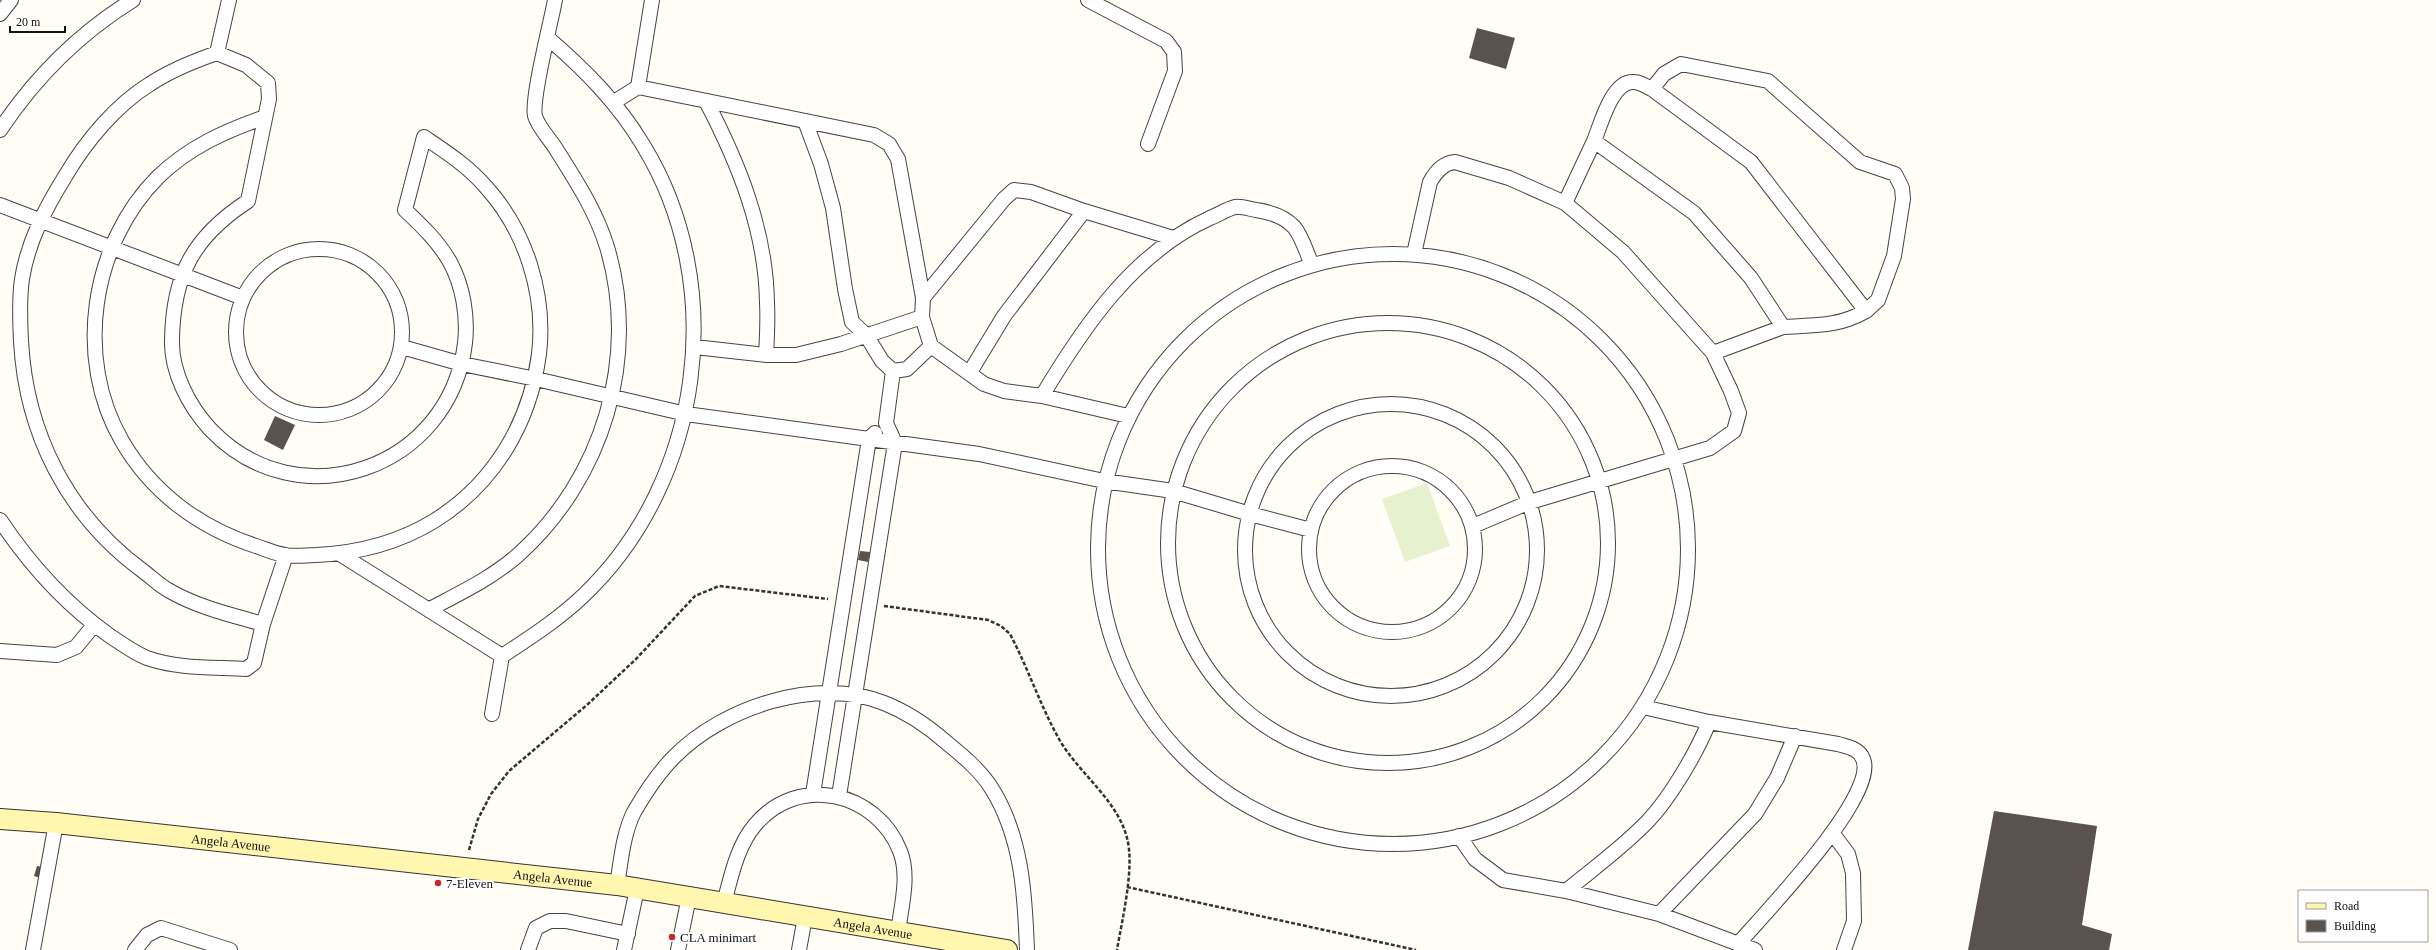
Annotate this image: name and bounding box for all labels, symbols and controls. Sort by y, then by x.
scale bar [10,8,65,34]
text: 20 m [16,15,41,29]
street label: Angela Avenue [190,830,271,854]
street label: Angela Avenue [512,866,593,890]
place label: 7-Eleven [446,876,493,891]
marker: 7-Eleven [433,878,443,888]
legend [2298,890,2428,942]
text: Road [2334,899,2359,913]
street label: Angela Avenue [832,914,914,942]
text: Building [2334,919,2376,933]
place label: CLA minimart [680,930,757,945]
marker: CLA minimart [667,932,677,942]

